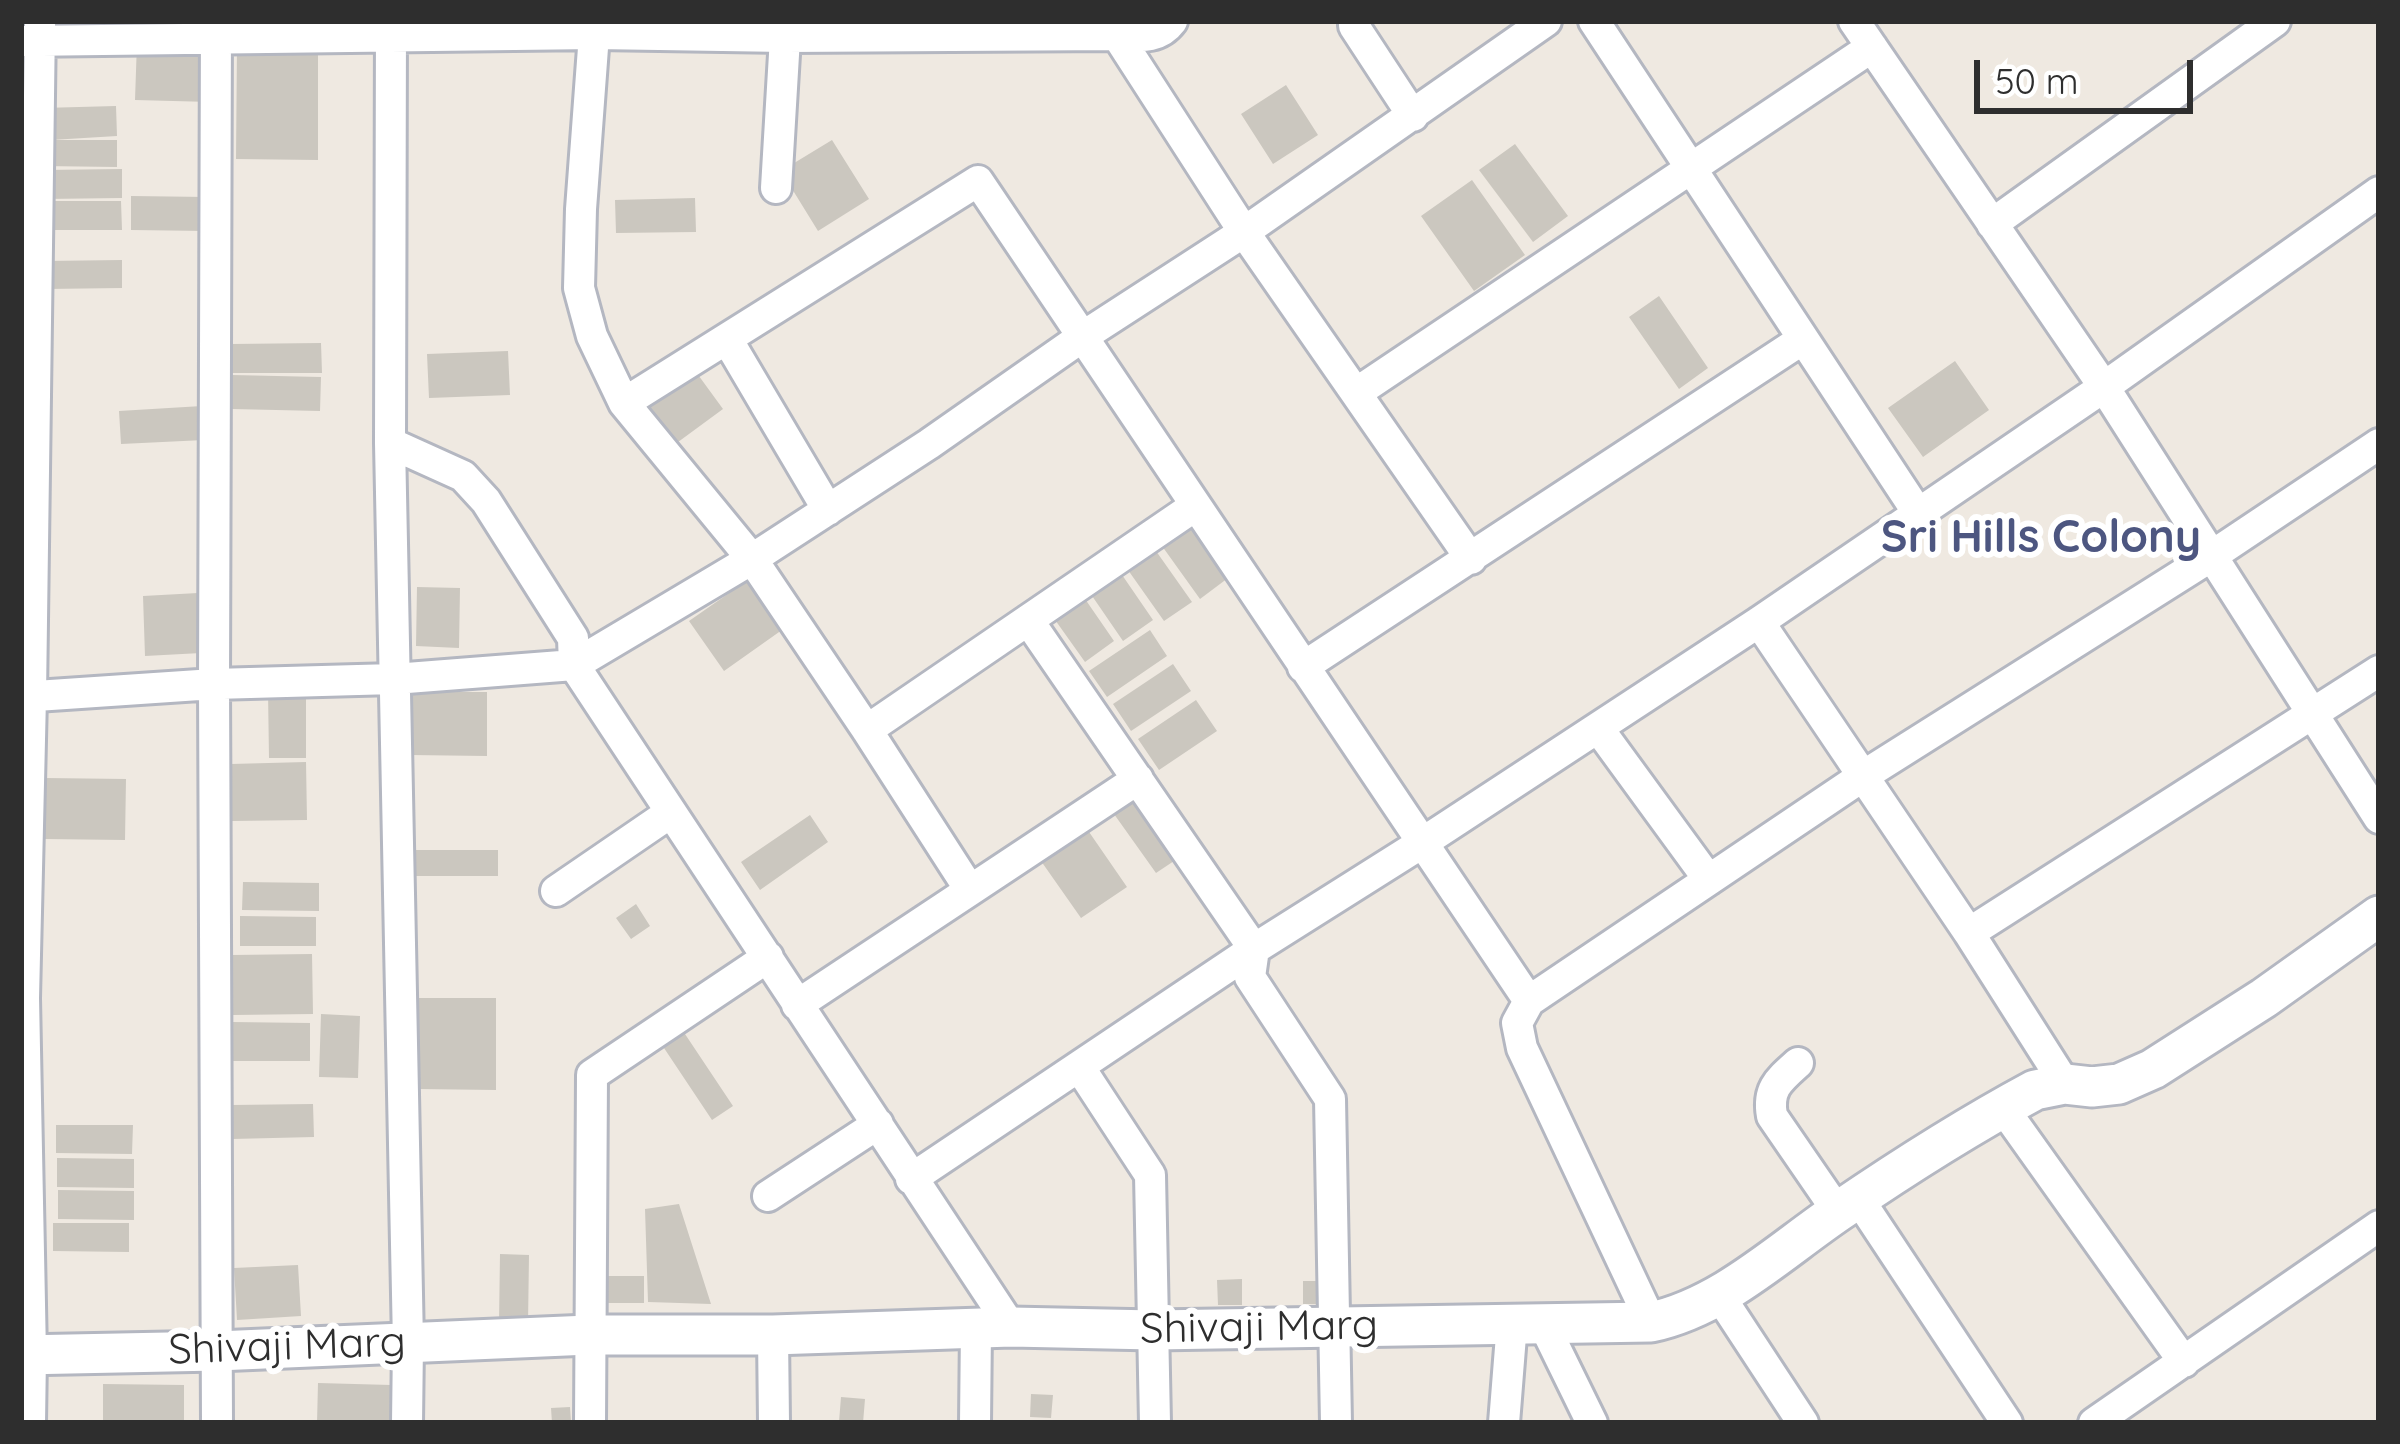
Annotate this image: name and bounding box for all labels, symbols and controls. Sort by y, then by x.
scale bar [1980,36,2199,110]
text: 50 m [1995,58,2079,103]
district label: Sri Hills Colony [1881,511,2201,565]
street label: Shivaji Marg [1140,1301,1378,1355]
street label: Shivaji Marg [167,1318,407,1376]

